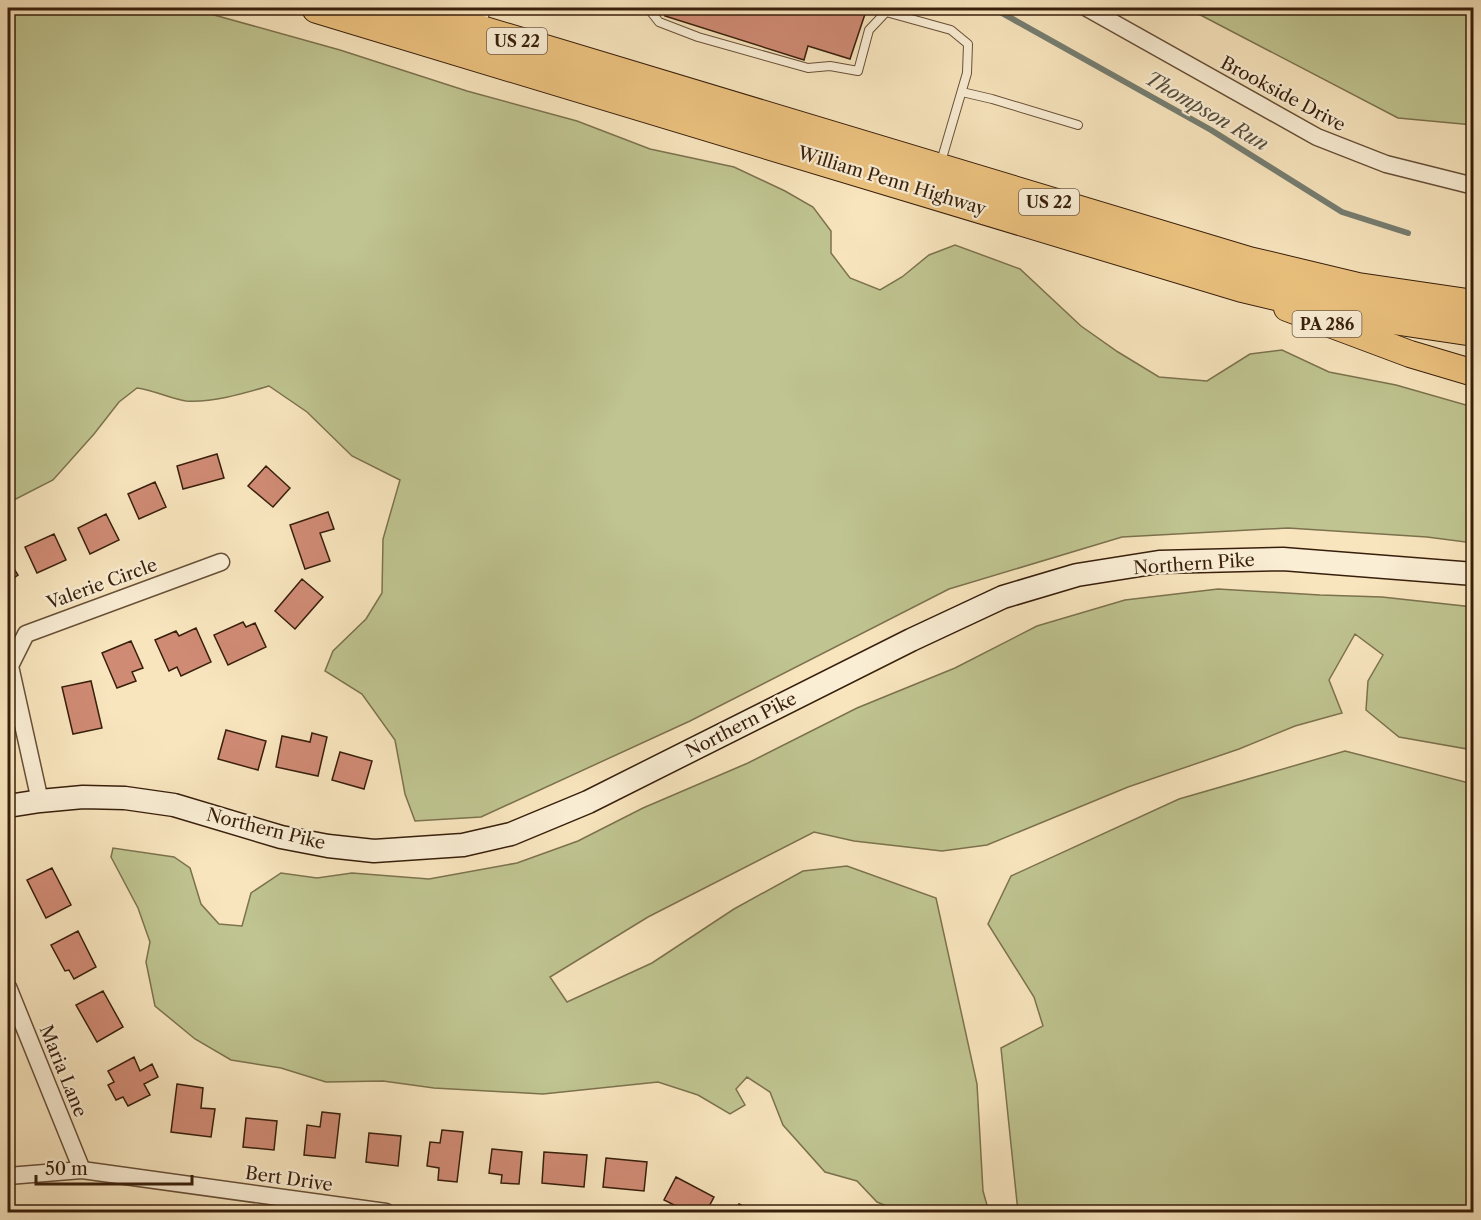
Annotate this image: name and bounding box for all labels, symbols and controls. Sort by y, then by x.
road number: US 22 [487,28,547,54]
street label: Brookside Drive [1217,52,1349,136]
water label: Thompson Run [1141,66,1273,156]
street label: William Penn Highway [794,142,990,220]
road number: US 22 [1019,189,1079,215]
road number: PA 286 [1292,311,1362,337]
street label: Northern Pike [1133,549,1255,579]
street label: Valerie Circle [43,554,160,614]
street label: Northern Pike [682,688,800,762]
street label: Northern Pike [204,804,328,854]
street label: Maria Lane [35,1022,91,1120]
scale bar [36,1148,192,1186]
text: 50 m [45,1158,88,1180]
street label: Bert Drive [244,1162,334,1196]

